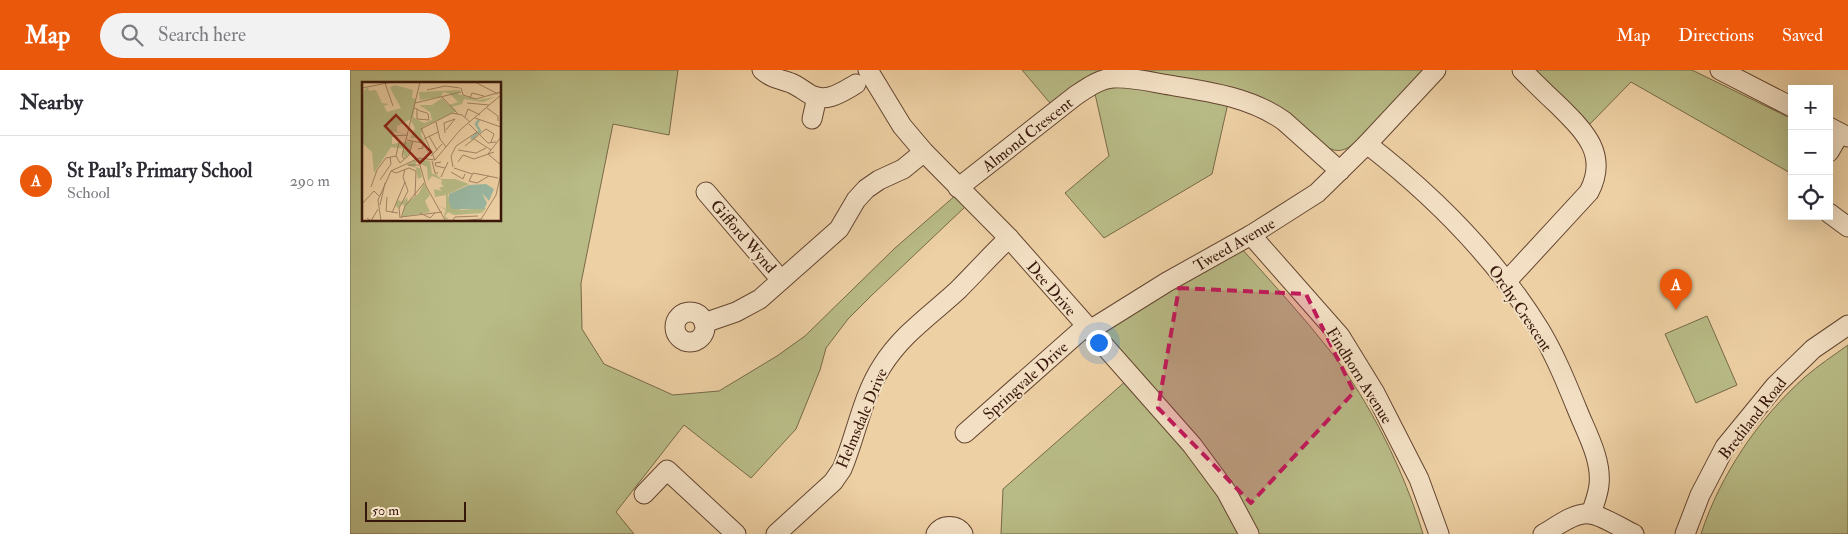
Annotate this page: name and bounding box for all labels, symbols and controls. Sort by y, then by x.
search box [100,13,450,58]
text: Map [25,20,70,51]
icon: search [118,21,146,49]
text: Search here [158,23,246,47]
text: Map [1617,24,1650,47]
text: Directions [1678,24,1754,47]
text: Saved [1782,24,1823,47]
inset map [362,82,501,221]
map controls [1788,85,1833,220]
button: + [1788,85,1833,130]
text: Nearby [20,89,83,116]
street label: Almond Crescent [977,93,1077,177]
button: − [1788,130,1833,175]
text: St Paul's Primary School [67,159,252,183]
text: A [31,171,41,191]
text: 290 m [290,171,330,191]
button: locate [1788,175,1833,220]
text: School [67,183,110,203]
street label: Gifford Wynd [706,196,781,277]
street label: Tweed Avenue [1190,213,1279,276]
street label: Dee Drive [1022,257,1081,321]
street label: Orchy Crescent [1484,261,1556,356]
pin: A [1660,269,1692,310]
street label: Findhorn Avenue [1321,323,1397,428]
your location [1086,330,1112,356]
street label: Springvale Drive [979,337,1073,425]
street label: Helmsdale Drive [832,365,892,471]
street label: Brediland Road [1715,373,1791,464]
scale bar [365,499,466,522]
text: 50 m [372,502,399,519]

